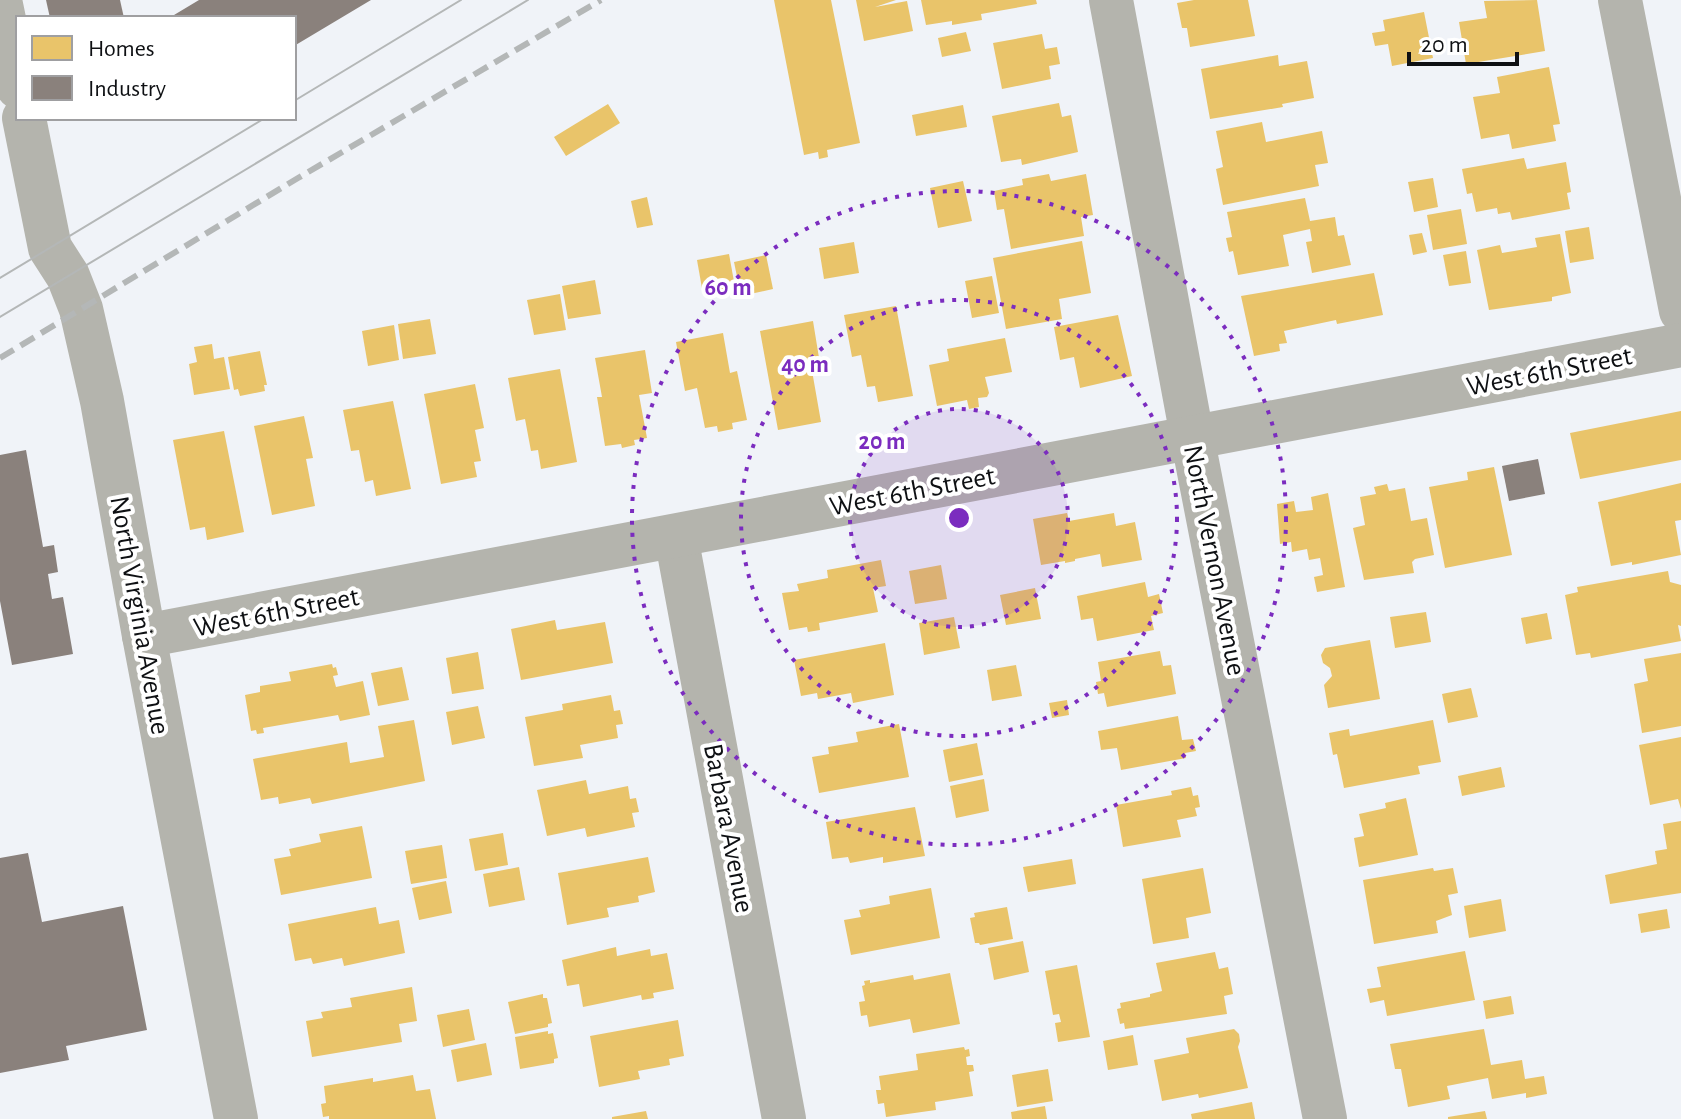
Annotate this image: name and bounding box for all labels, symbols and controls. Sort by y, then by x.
legend [16,16,296,120]
scale bar [1409,16,1517,66]
text: 20 m [1421,33,1468,57]
text: Homes [88,37,155,61]
text: Industry [88,77,166,101]
text: 60 m [704,276,752,300]
street label: West 6th Street [1464,342,1634,402]
text: 40 m [781,353,829,377]
text: 20 m [859,430,905,454]
street label: North Vernon Avenue [1178,443,1250,678]
street label: West 6th Street [827,462,997,522]
street label: North Virginia Avenue [104,494,174,737]
centre of rings [945,504,973,532]
street label: West 6th Street [191,583,361,643]
street label: Barbara Avenue [698,741,758,915]

